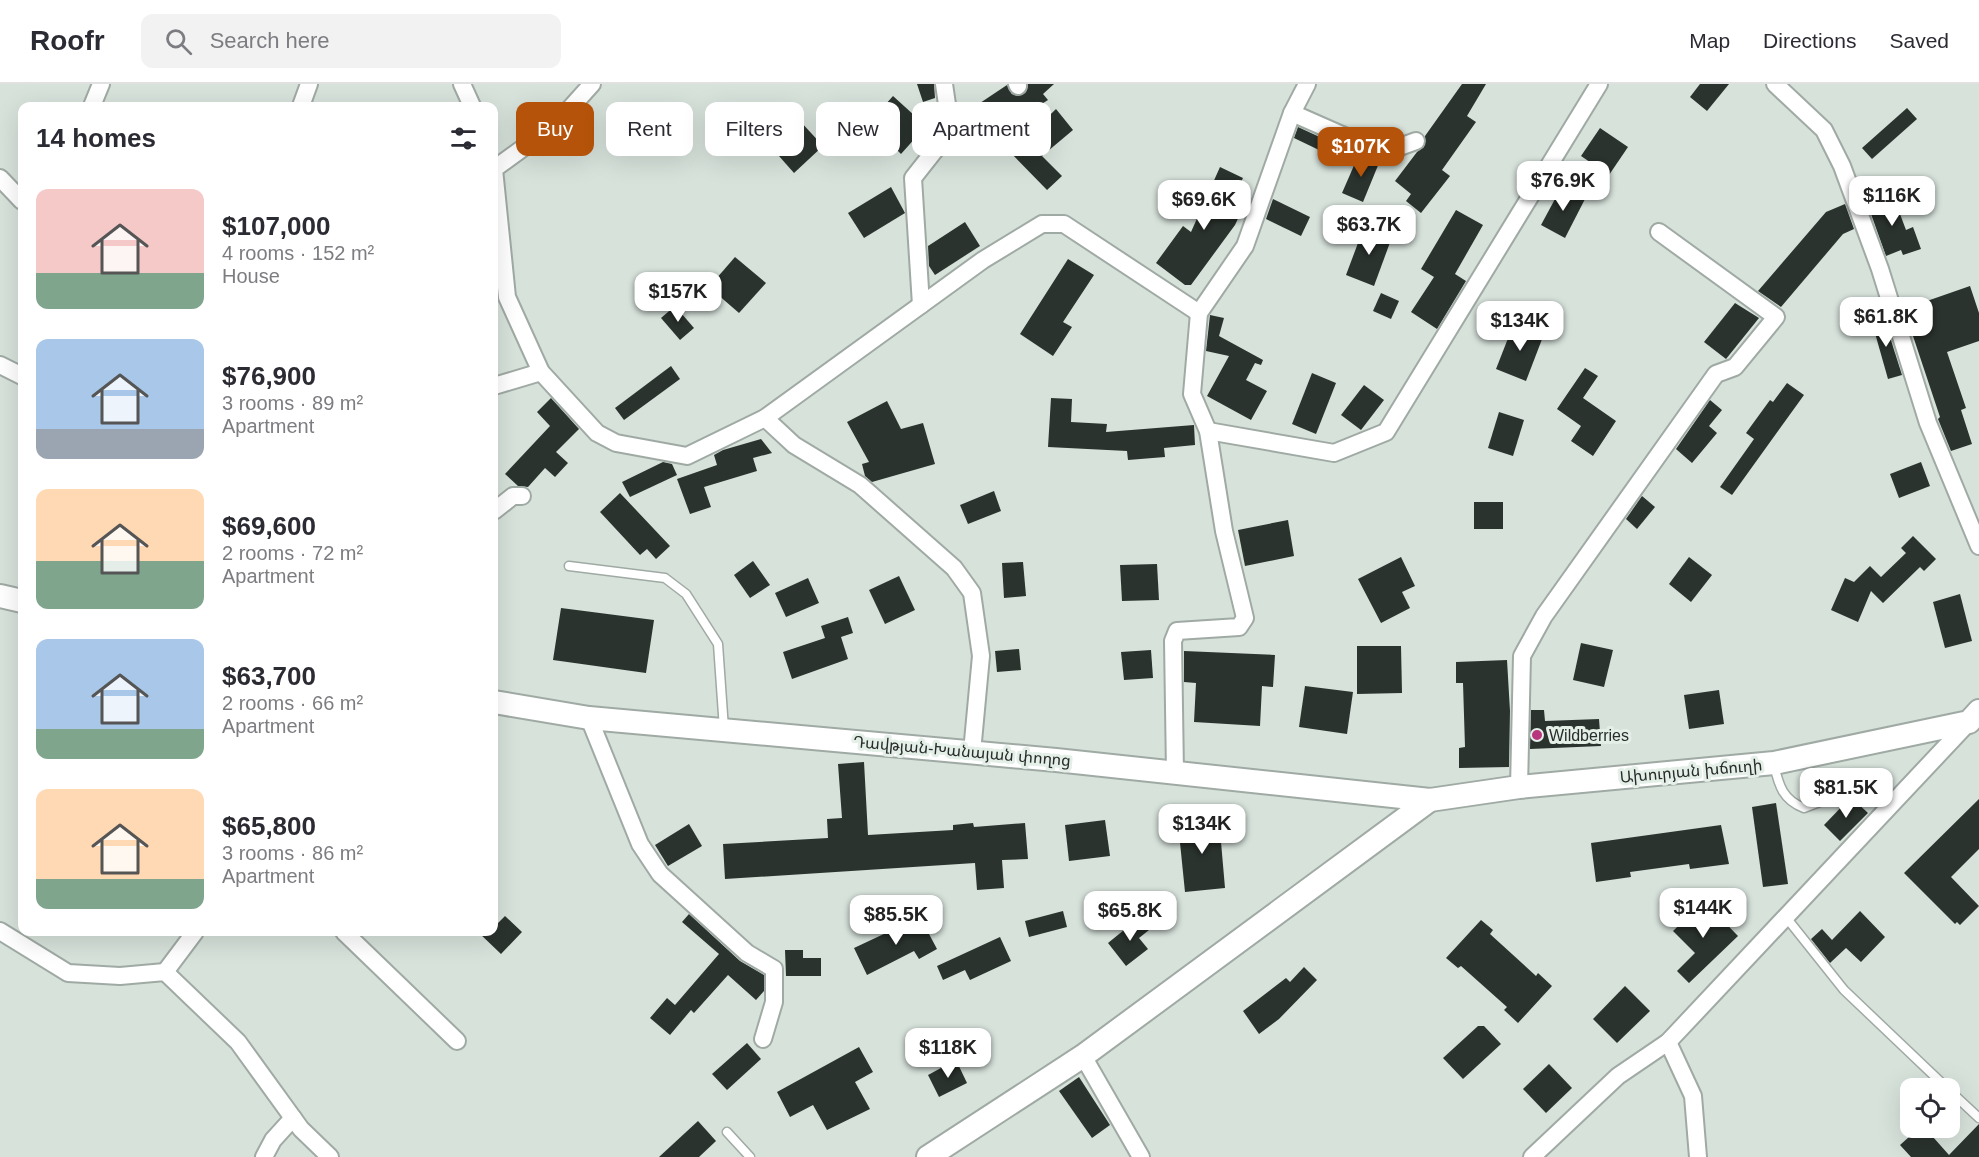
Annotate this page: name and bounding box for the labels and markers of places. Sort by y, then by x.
pin: $107K [1319,127,1403,178]
pin: $76.9K [1514,161,1612,212]
pin: $116K [1850,176,1934,227]
pin: $69.6K [1155,180,1253,231]
pin: $63.7K [1320,205,1418,256]
pin: $157K [636,272,720,323]
pin: $61.8K [1837,297,1935,348]
pin: $134K [1478,301,1562,352]
place label: Wildberries [1549,727,1629,744]
marker: Wildberries [1530,728,1544,742]
pin: $81.5K [1797,768,1895,819]
pin: $134K [1160,804,1244,855]
pin: $144K [1661,888,1745,939]
pin: $65.8K [1081,891,1179,942]
pin: $85.5K [847,895,945,946]
pin: $118K [906,1028,990,1079]

